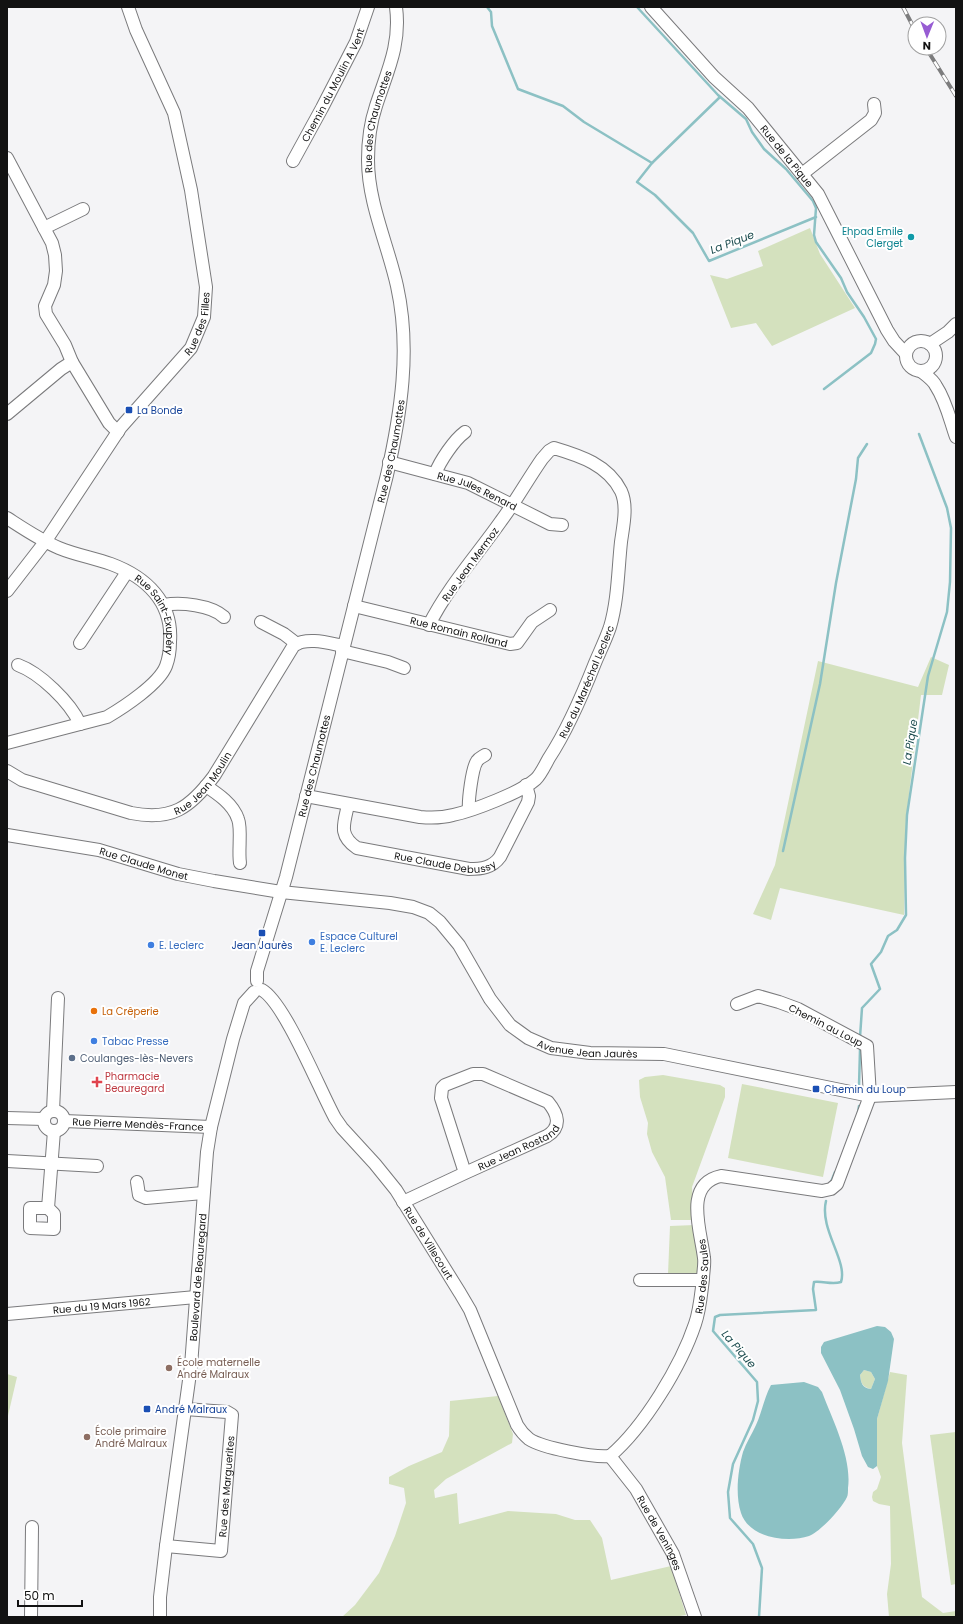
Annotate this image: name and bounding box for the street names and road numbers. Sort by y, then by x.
street label: Chemin du Moulin A Vent [298,26,368,145]
street label: Rue des Chaumottes [361,68,396,173]
street label: Rue de la Pique [757,122,817,191]
street label: Rue des Filles [181,292,214,359]
street label: Rue des Chaumottes [373,399,409,504]
street label: Rue Jules Renard [435,468,519,514]
street label: Rue Jean Mermoz [438,524,503,604]
street label: Rue Saint-Exupéry [132,571,177,656]
street label: Rue Romain Rolland [409,613,509,651]
street label: Rue du Maréchal Leclerc [555,623,618,741]
street label: Rue des Chaumottes [294,713,334,819]
street label: Rue Jean Moulin [171,749,235,819]
street label: Rue Claude Monet [98,844,190,884]
street label: Rue Claude Debussy [393,848,500,877]
street label: Chemin au Loup [786,1000,866,1051]
street label: Avenue Jean Jaurès [535,1036,638,1062]
street label: Rue Pierre Mendès-France [72,1114,204,1135]
street label: Rue Jean Rostand [475,1122,564,1174]
street label: Rue de Villecourt [400,1204,457,1283]
street label: Boulevard de Beauregard [186,1213,210,1342]
street label: Rue des Saules [691,1238,712,1315]
street label: Rue du 19 Mars 1962 [52,1294,151,1318]
street label: Rue des Marguerites [215,1435,238,1538]
street label: Rue de Veninges [633,1493,685,1573]

